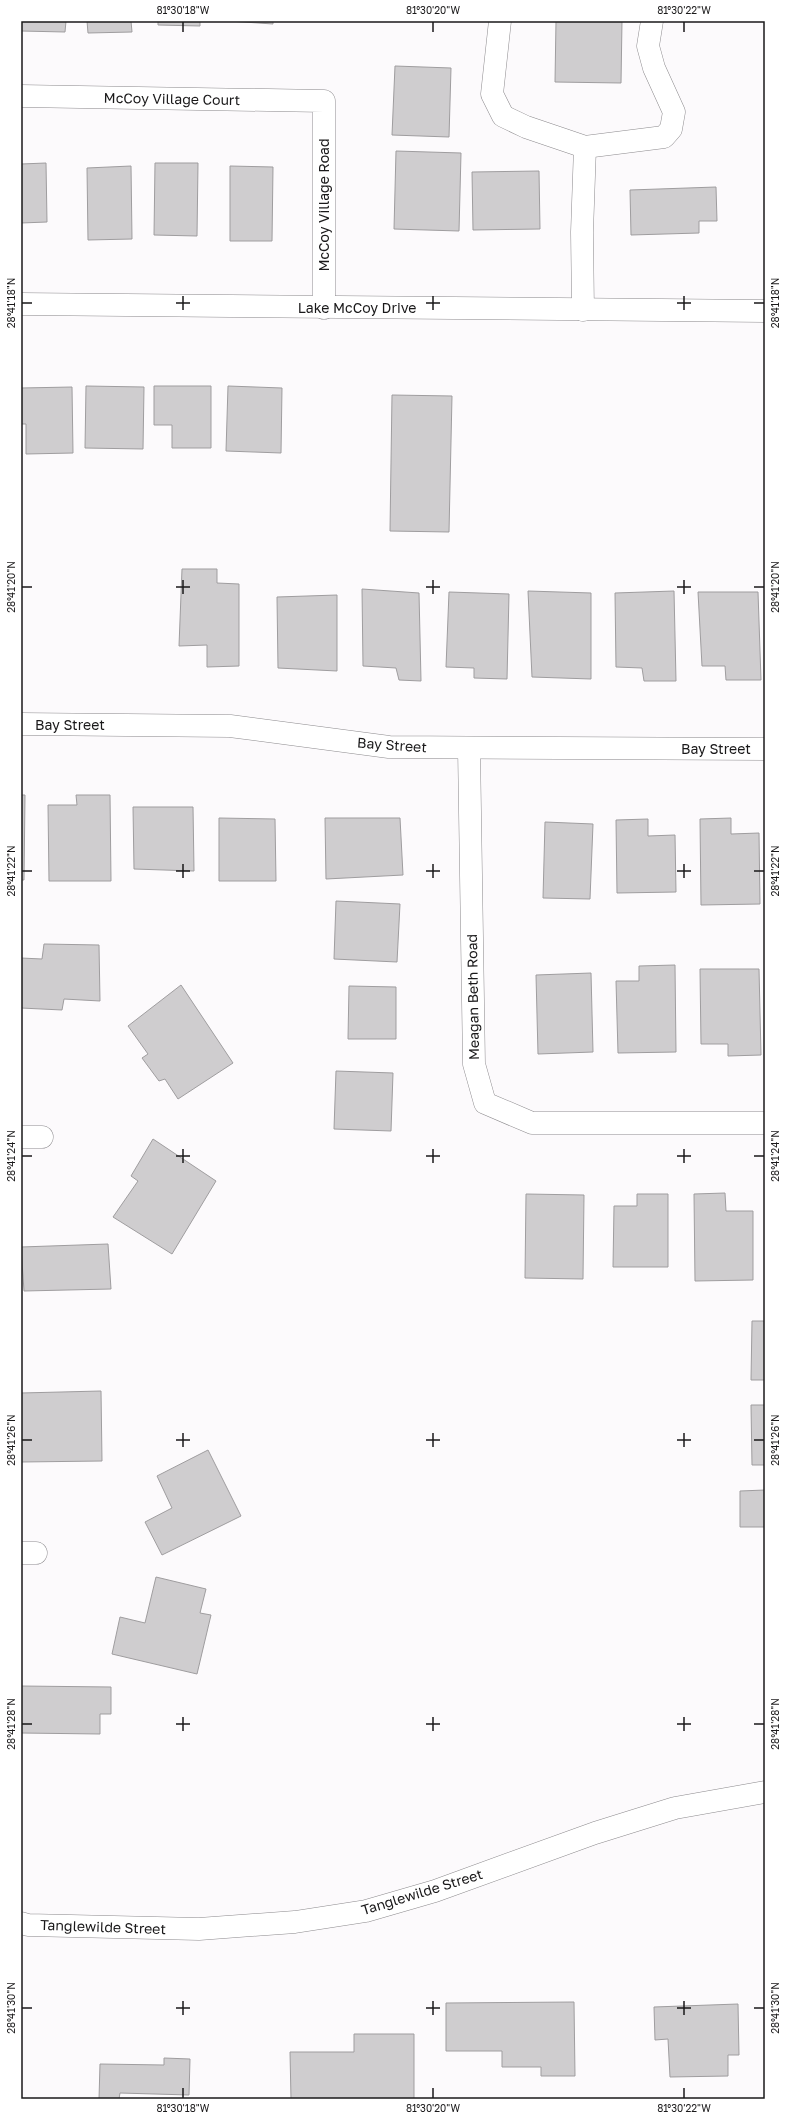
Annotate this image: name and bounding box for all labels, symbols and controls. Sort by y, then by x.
text: 81°30'18"W [157,4,210,16]
text: 81°30'20"W [406,4,460,16]
text: 81°30'22"W [657,4,711,16]
street label: McCoy Village Court [104,89,240,108]
street label: McCoy Village Road [315,138,332,272]
text: 28°41'18"N [5,278,17,328]
text: 28°41'18"N [769,278,781,328]
street label: Lake McCoy Drive [298,299,416,316]
text: 28°41'20"N [5,561,17,613]
text: 28°41'20"N [769,561,781,613]
street label: Bay Street [35,716,105,733]
street label: Bay Street [357,734,427,755]
street label: Bay Street [681,740,751,757]
text: 28°41'22"N [5,845,17,897]
text: 28°41'22"N [769,845,781,897]
street label: Meagan Beth Road [463,934,482,1060]
text: 28°41'24"N [5,1130,17,1182]
text: 28°41'24"N [769,1130,781,1182]
text: 28°41'26"N [5,1414,17,1466]
text: 28°41'26"N [769,1414,781,1466]
text: 28°41'28"N [5,1698,17,1750]
text: 28°41'28"N [769,1698,781,1750]
street label: Tanglewilde Street [359,1865,485,1918]
street label: Tanglewilde Street [40,1916,166,1937]
text: 28°41'30"N [5,1982,17,2034]
text: 28°41'30"N [769,1982,781,2034]
text: 81°30'18"W [157,2102,210,2114]
text: 81°30'20"W [406,2102,460,2114]
text: 81°30'22"W [657,2102,711,2114]

